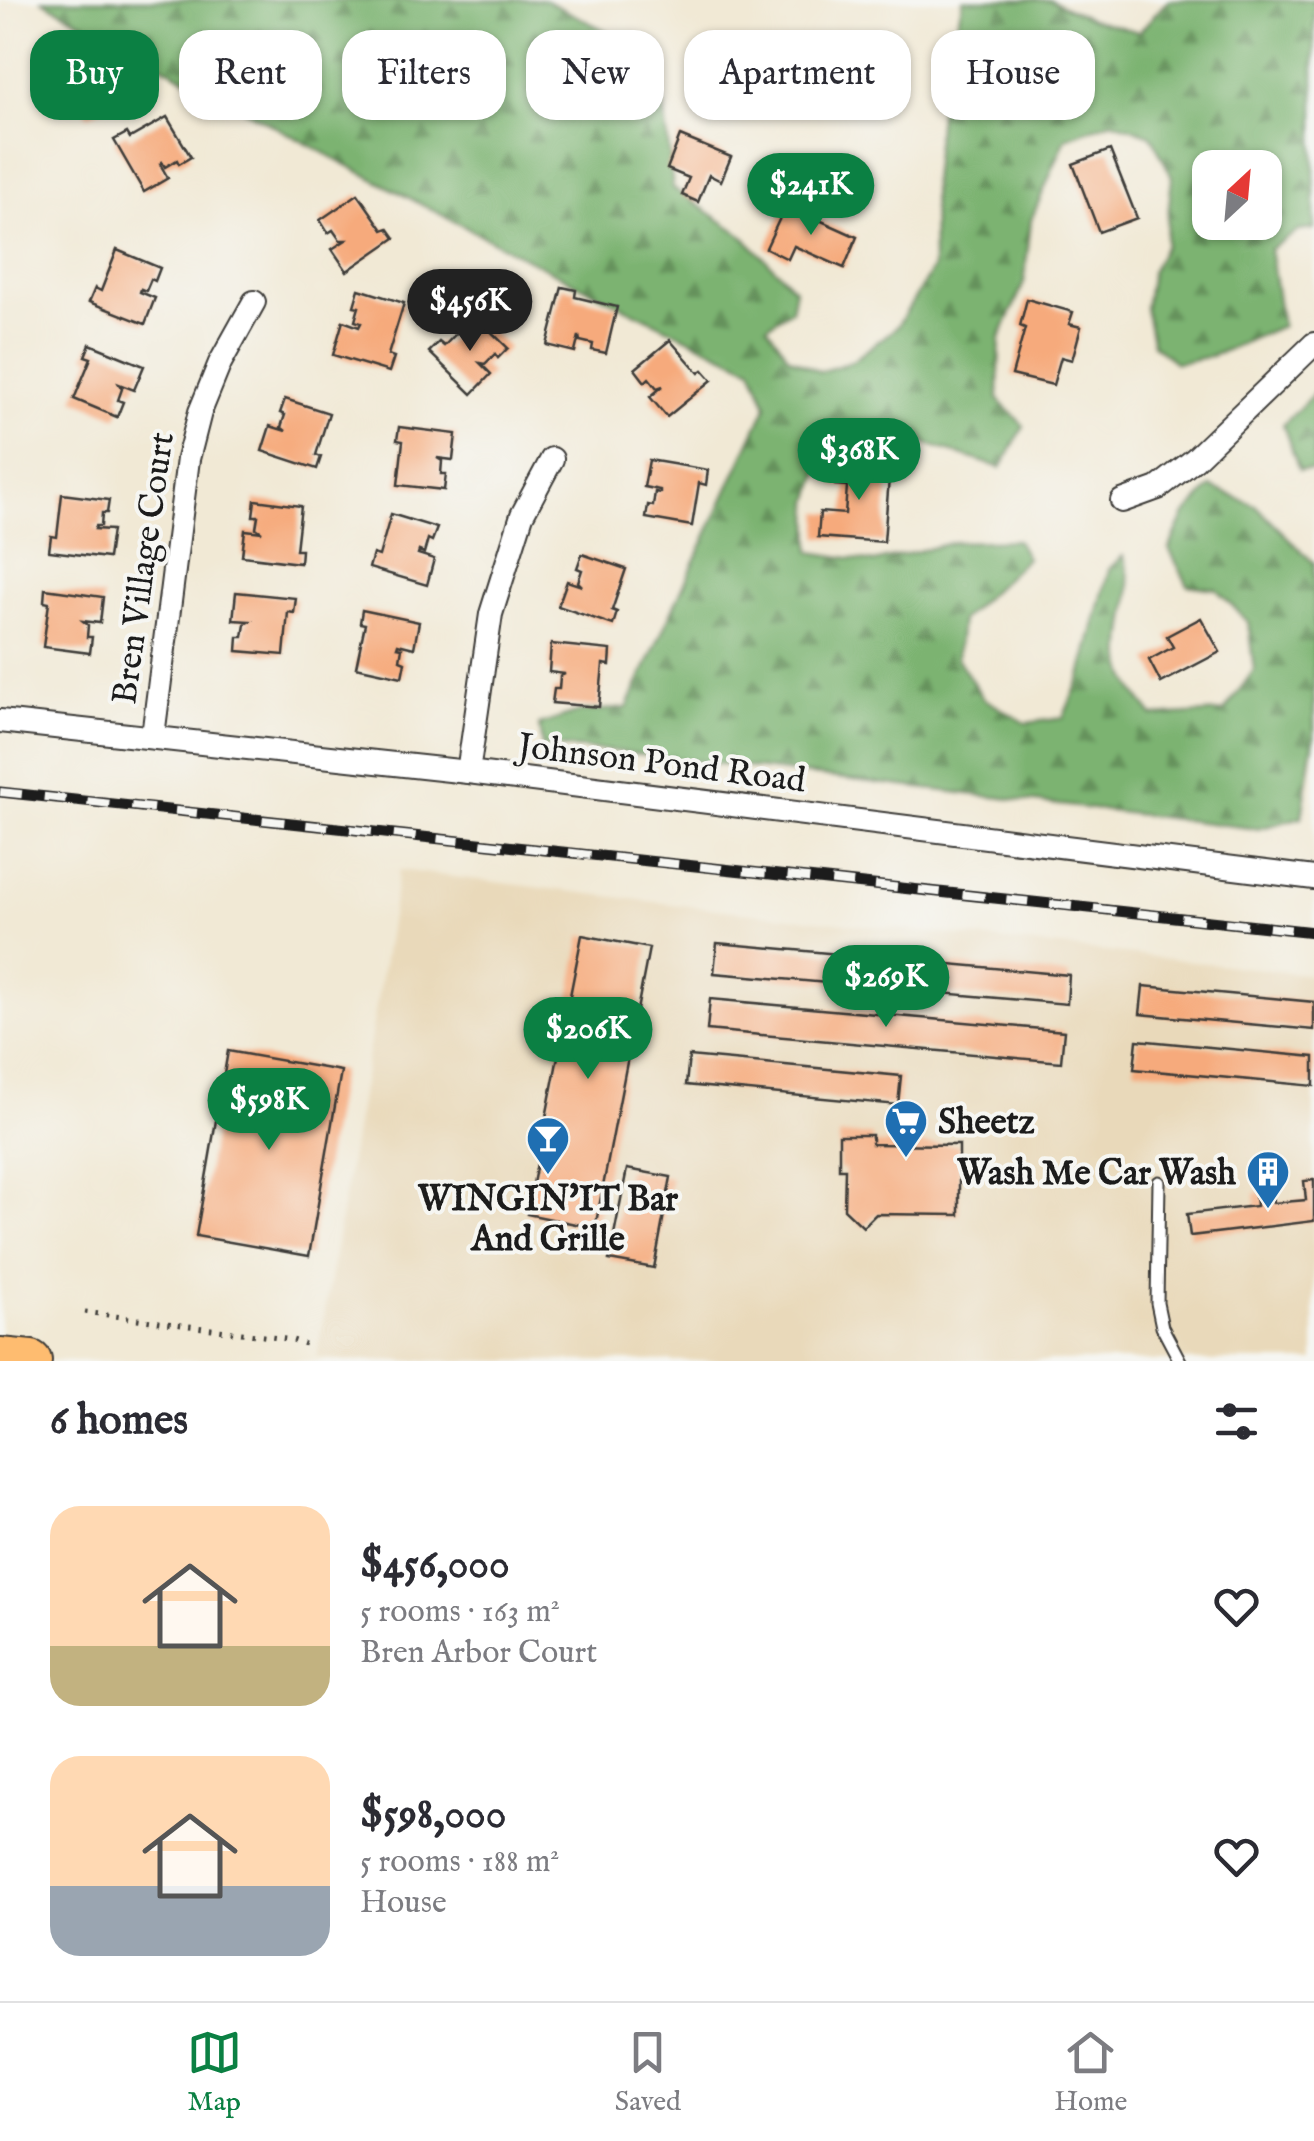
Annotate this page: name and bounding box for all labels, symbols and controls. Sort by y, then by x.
chip: Buy [30,30,159,120]
chip: Rent [179,30,322,120]
chip: Filters [342,30,506,120]
chip: New [526,30,664,120]
chip: Apartment [684,30,911,120]
chip: House [931,30,1095,120]
north arrow [1192,150,1282,240]
map controls [1192,150,1282,240]
pin: $241K [741,153,881,238]
text: $241K [769,165,853,206]
pin: $456K [400,269,540,354]
text: $456K [429,281,511,322]
pin: $368K [789,418,929,503]
street label: Bren Village Court [103,429,186,707]
text: $368K [820,430,898,471]
street label: Johnson Pond Road [512,724,808,804]
pin: $269K [816,945,956,1030]
text: $269K [844,957,928,998]
pin: $206K [518,997,658,1082]
text: $206K [545,1009,631,1050]
pin: $598K [199,1068,339,1153]
text: $598K [230,1080,308,1121]
supermarket icon: Sheetz [883,1098,929,1159]
place label: Sheetz [938,1101,1035,1146]
bar icon: WINGIN'IT Bar And Grille [525,1115,571,1176]
building icon: Wash Me Car Wash [1245,1149,1291,1210]
place label: Wash Me Car Wash [956,1152,1236,1197]
place label: WINGIN'IT Bar And Grille [417,1178,678,1263]
icon: filters [1209,1394,1264,1449]
text: 6 homes [50,1395,188,1448]
text: $456,000 [360,1539,510,1592]
icon: home [130,1546,250,1666]
icon: heart [1209,1579,1264,1634]
text: 5 rooms · 163 m² [360,1592,560,1633]
text: Bren Arbor Court [360,1633,597,1674]
text: $598,000 [360,1789,506,1842]
icon: home [130,1796,250,1916]
icon: heart [1209,1829,1264,1884]
text: 5 rooms · 188 m² [360,1842,559,1883]
text: House [360,1883,447,1924]
tab: Map [187,2025,242,2120]
tab: Saved [615,2025,681,2120]
tab: Home [1054,2025,1127,2120]

